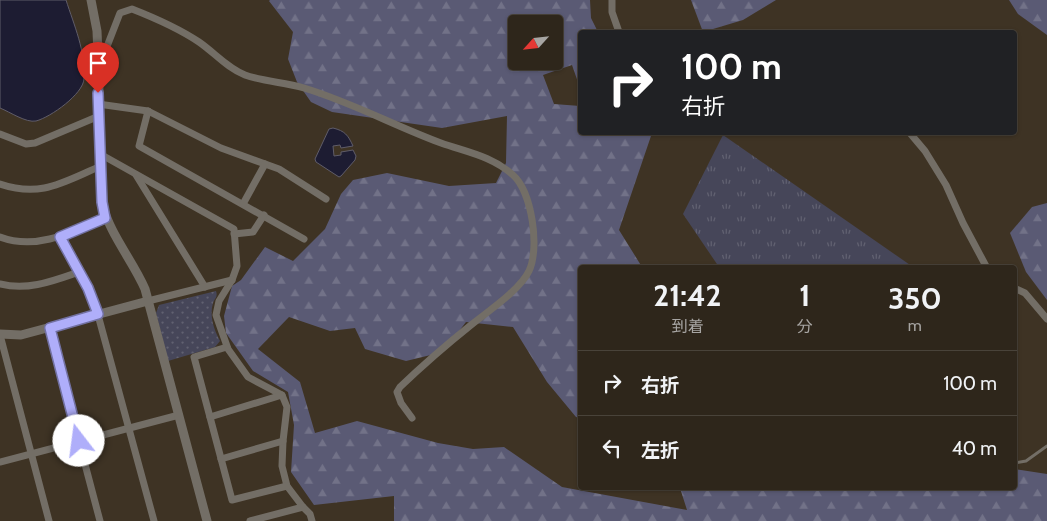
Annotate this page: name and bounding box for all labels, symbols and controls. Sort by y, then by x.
north arrow [508,15,562,70]
map controls [508,15,563,70]
pin [77,42,119,93]
text: 100 m [681,45,782,88]
icon: arrive [84,49,112,77]
icon: right [598,50,663,115]
text: 右折 [681,93,725,120]
text: 21:42 [653,277,721,314]
text: 1 [799,277,810,314]
text: 350 [888,280,942,317]
text: m [908,316,922,335]
text: 到着 [671,317,703,336]
text: 分 [797,317,813,336]
icon: right [598,369,626,397]
text: 100 m [943,372,997,395]
text: 右折 [641,374,679,397]
position arrow [52,414,104,466]
icon: left [598,434,626,462]
text: 40 m [952,437,997,460]
text: 左折 [641,439,679,462]

